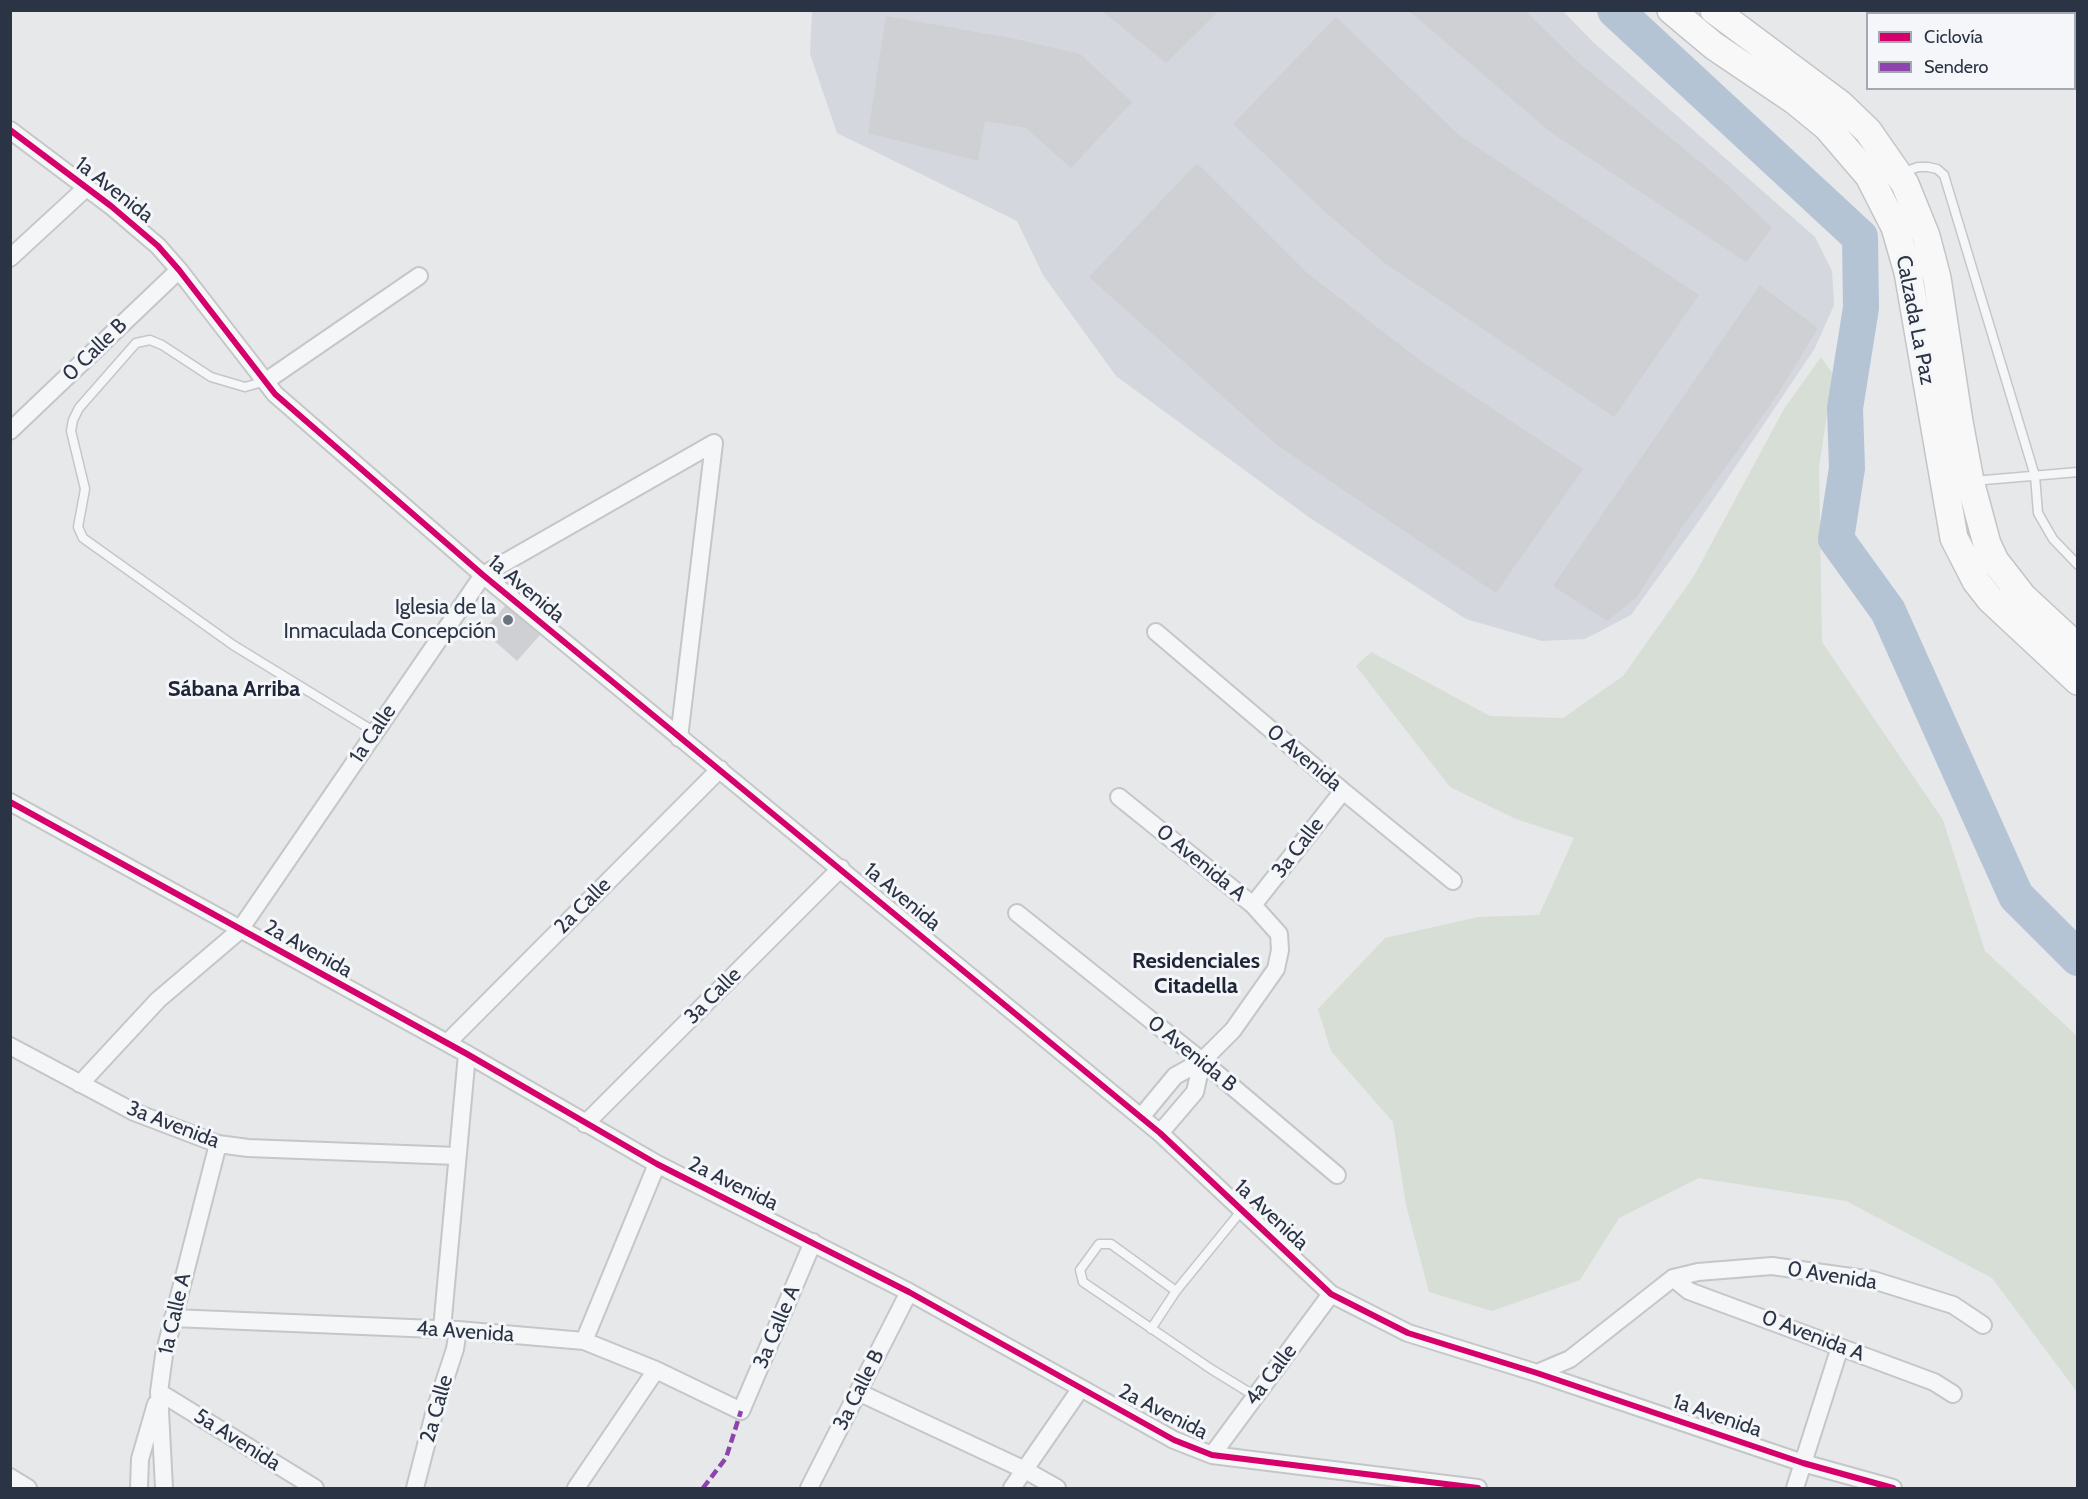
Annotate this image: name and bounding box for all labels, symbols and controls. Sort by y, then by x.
legend [1866,12,2076,90]
text: Ciclovía [1924,26,1983,48]
text: Sendero [1924,56,1988,78]
street label: 1a Avenida [70,152,158,228]
street label: Calzada La Paz [1890,253,1940,387]
street label: 0 Calle B [57,313,133,387]
street label: 1a Avenida [482,550,570,628]
place label: Iglesia de la Inmaculada Concepción [284,595,496,645]
marker: Iglesia de la Inmaculada Concepción [501,613,515,627]
district label: Sábana Arriba [168,677,300,703]
street label: 1a Calle [344,700,402,768]
street label: 0 Avenida [1261,719,1347,797]
street label: 3a Calle [1267,813,1329,883]
street label: 0 Avenida A [1151,819,1251,907]
street label: 1a Avenida [858,858,946,936]
street label: 2a Calle [550,873,616,939]
street label: 2a Avenida [260,915,356,983]
district label: Residenciales Citadella [1132,949,1260,1000]
street label: 3a Calle [679,962,747,1030]
street label: 0 Avenida B [1142,1010,1242,1098]
street label: 3a Avenida [123,1096,223,1154]
street label: 2a Avenida [684,1151,782,1217]
street label: 1a Avenida [1229,1174,1313,1256]
street label: 0 Avenida [1785,1256,1879,1296]
street label: 1a Calle A [153,1271,197,1357]
street label: 3a Calle A [748,1282,806,1372]
street label: 0 Avenida A [1758,1305,1868,1367]
street label: 4a Avenida [415,1316,515,1348]
street label: 4a Calle [1240,1339,1302,1411]
street label: 3a Calle B [828,1346,890,1434]
street label: 2a Calle [415,1372,459,1446]
street label: 2a Avenida [1114,1379,1212,1445]
street label: 1a Avenida [1669,1389,1765,1443]
street label: 5a Avenida [189,1404,285,1476]

